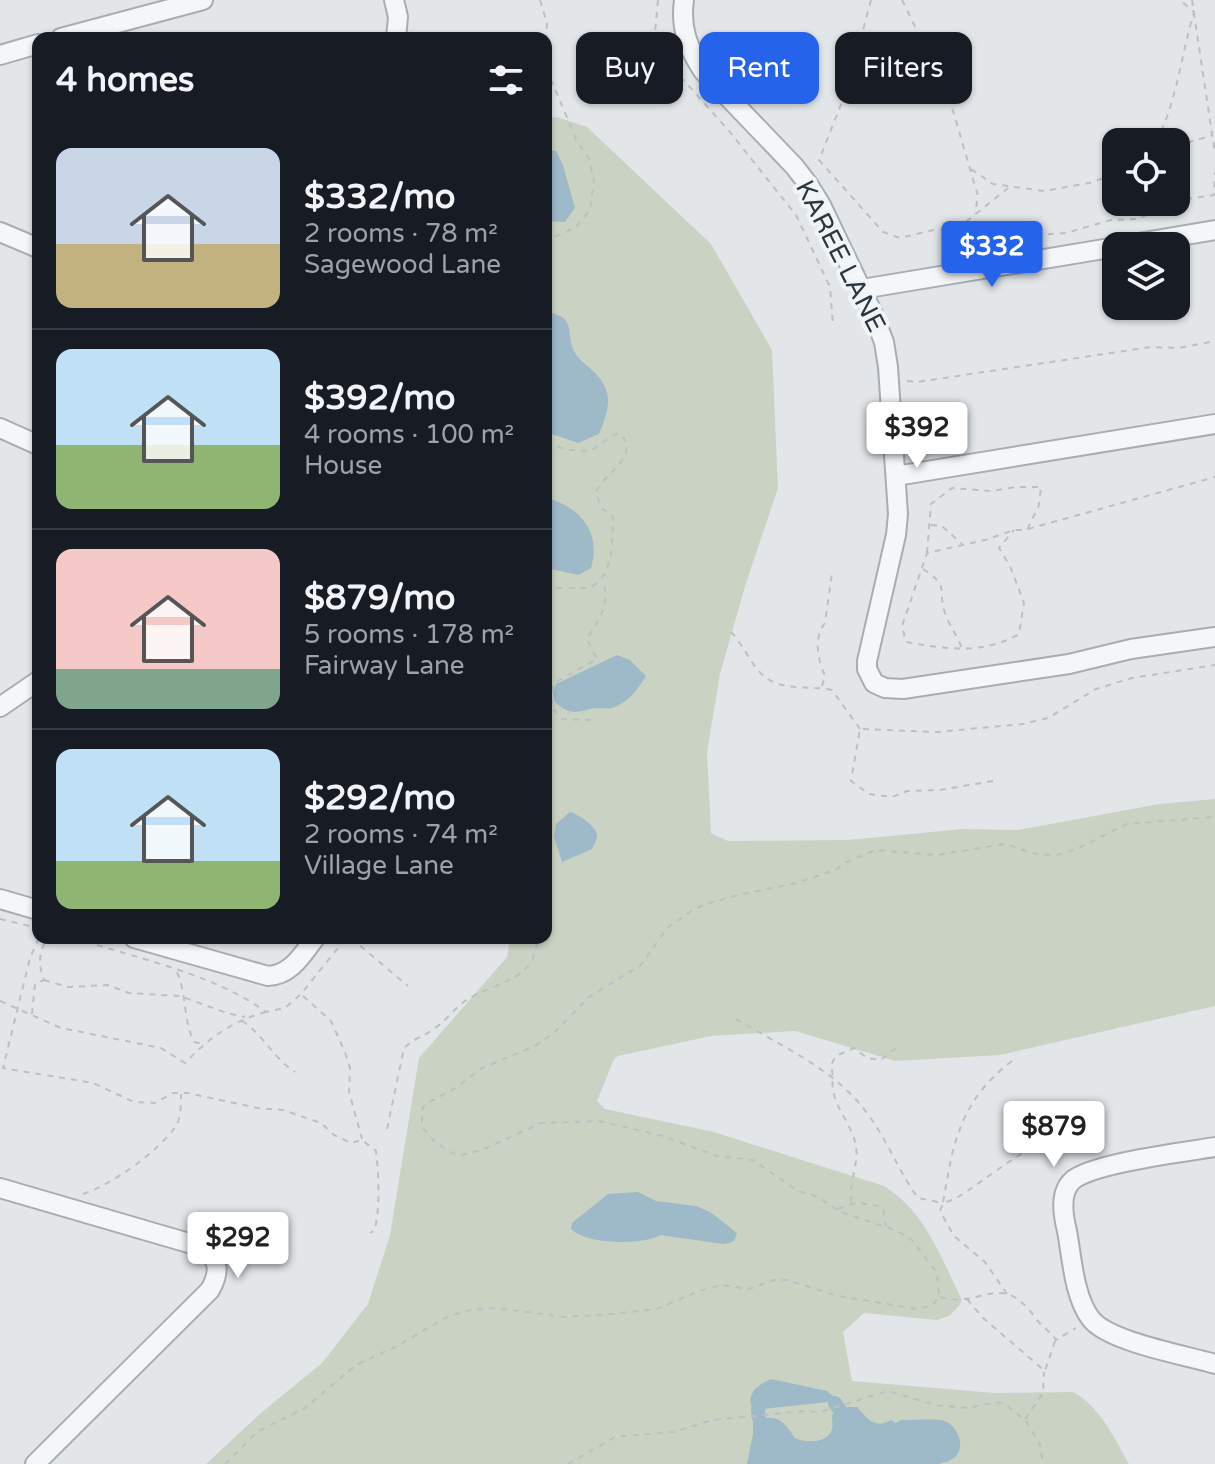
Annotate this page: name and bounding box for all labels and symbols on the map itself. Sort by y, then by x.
street label: KAREE LANE [789,175,892,337]
pin: $332 [945,221,1039,289]
pin: $392 [870,402,964,470]
pin: $879 [1007,1101,1101,1169]
pin: $292 [191,1212,285,1280]

